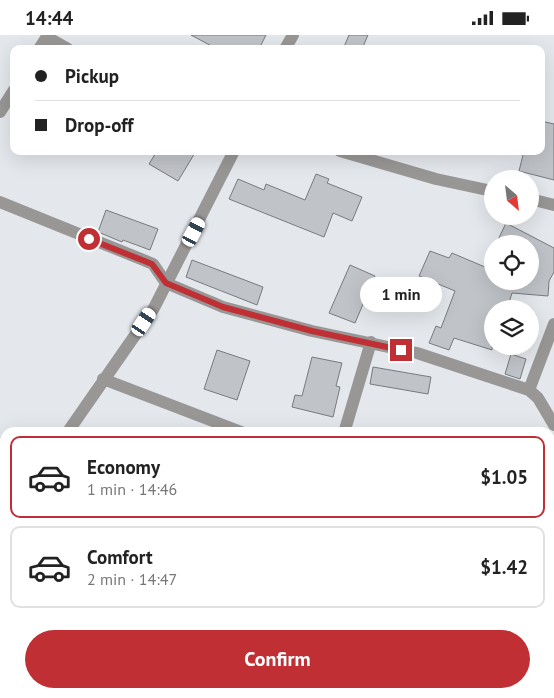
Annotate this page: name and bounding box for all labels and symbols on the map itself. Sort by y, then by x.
north arrow [484,170,539,225]
car [180,215,207,249]
route start [78,228,100,250]
callout: 1 min [360,277,442,313]
car [129,305,158,339]
route end [390,339,412,361]

